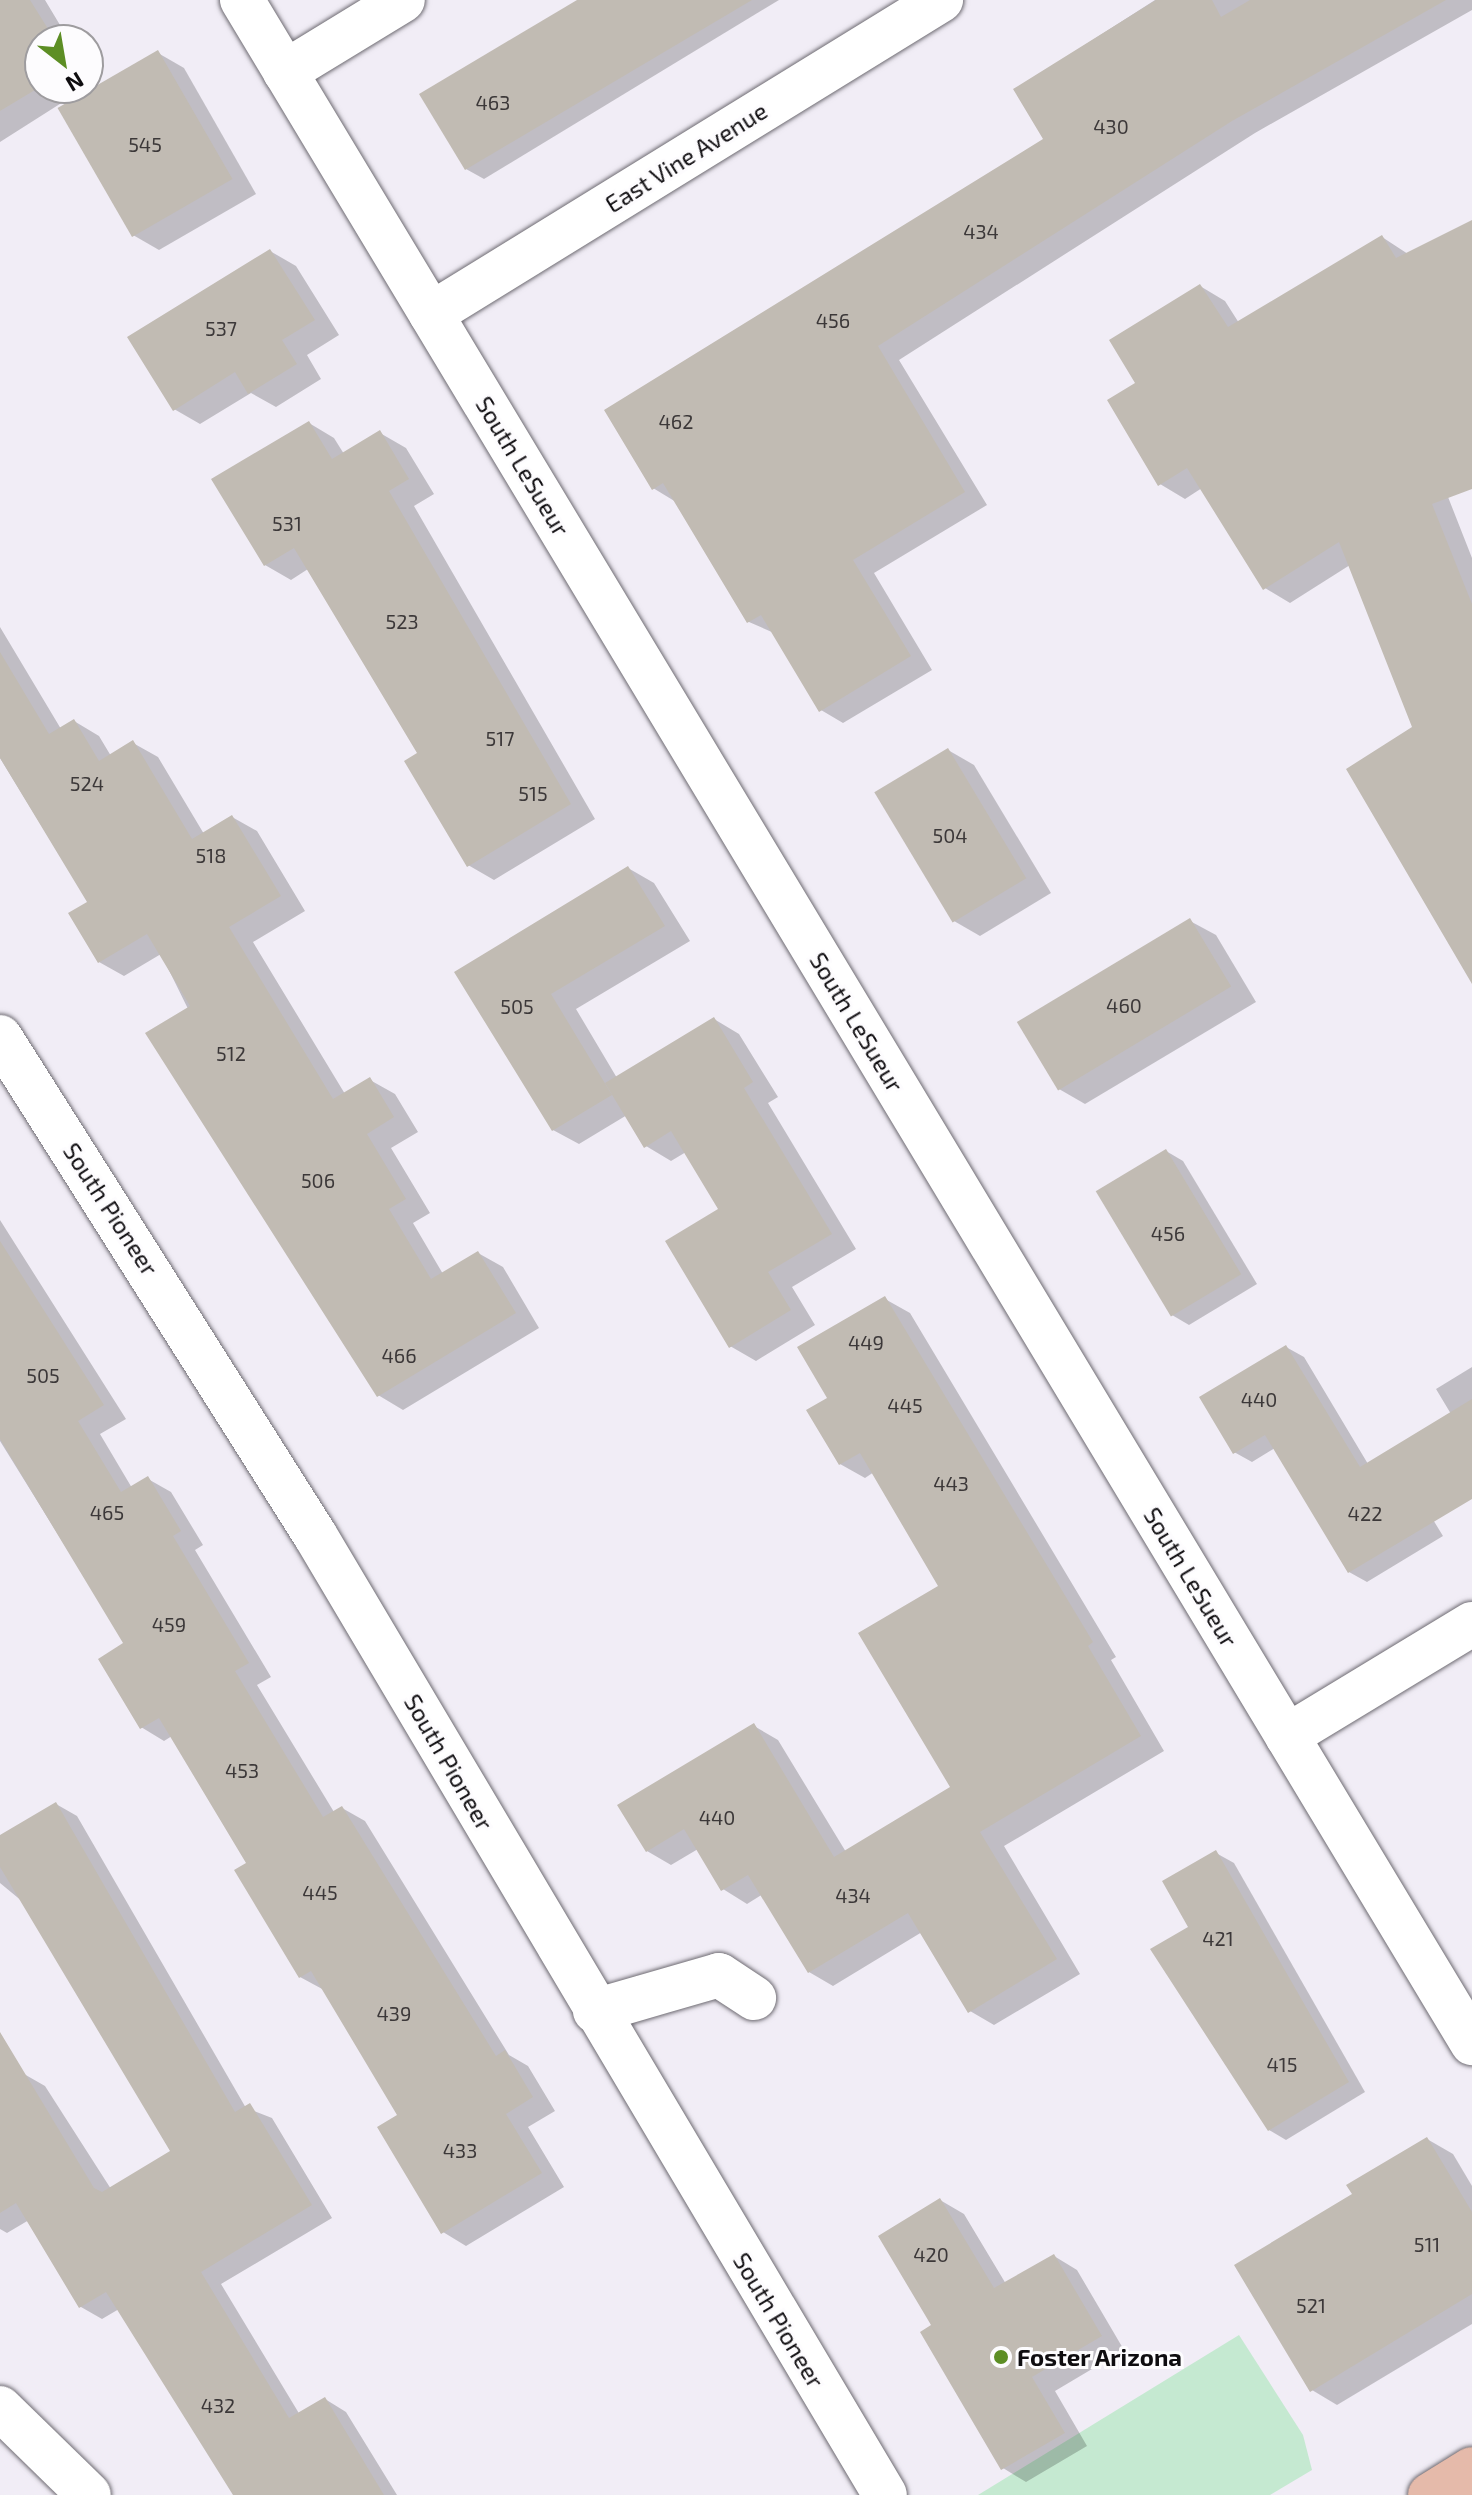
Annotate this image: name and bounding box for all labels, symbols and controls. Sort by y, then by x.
north arrow [24,24,104,104]
text: N [62,68,89,98]
house number: 463 [476,90,510,114]
street label: East Vine Avenue [599,95,773,219]
house number: 430 [1093,114,1129,138]
house number: 545 [128,132,162,156]
house number: 434 [963,219,999,243]
house number: 456 [816,308,850,332]
house number: 537 [205,316,237,340]
street label: South LeSueur [470,391,576,541]
house number: 462 [659,409,693,433]
house number: 531 [272,511,302,535]
house number: 523 [385,609,419,633]
house number: 517 [486,726,514,750]
house number: 524 [70,771,104,795]
house number: 515 [518,781,548,805]
house number: 504 [932,823,968,847]
house number: 518 [196,843,226,867]
street label: South LeSueur [804,947,910,1097]
house number: 460 [1106,993,1142,1017]
house number: 505 [500,994,534,1018]
house number: 512 [216,1041,246,1065]
street label: South Pioneer [57,1137,165,1281]
house number: 506 [301,1168,335,1192]
house number: 456 [1151,1221,1185,1245]
house number: 449 [848,1330,884,1354]
house number: 466 [381,1343,417,1367]
house number: 505 [26,1363,60,1387]
house number: 440 [1241,1387,1277,1411]
house number: 445 [887,1393,923,1417]
house number: 443 [933,1471,969,1495]
house number: 465 [90,1500,124,1524]
house number: 422 [1348,1501,1382,1525]
street label: South LeSueur [1138,1502,1244,1652]
house number: 459 [152,1612,186,1636]
street label: South Pioneer [398,1689,500,1835]
house number: 453 [225,1758,259,1782]
house number: 440 [699,1805,735,1829]
house number: 445 [302,1880,338,1904]
house number: 434 [835,1883,871,1907]
house number: 421 [1202,1926,1234,1950]
house number: 439 [377,2001,411,2025]
house number: 415 [1267,2052,1297,2076]
house number: 433 [443,2138,477,2162]
house number: 511 [1414,2232,1440,2256]
house number: 420 [913,2242,949,2266]
street label: South Pioneer [727,2247,831,2393]
house number: 521 [1296,2293,1326,2317]
place label: Foster Arizona [1017,2343,1183,2371]
marker: Foster Arizona [992,2348,1010,2366]
house number: 432 [201,2393,235,2417]

